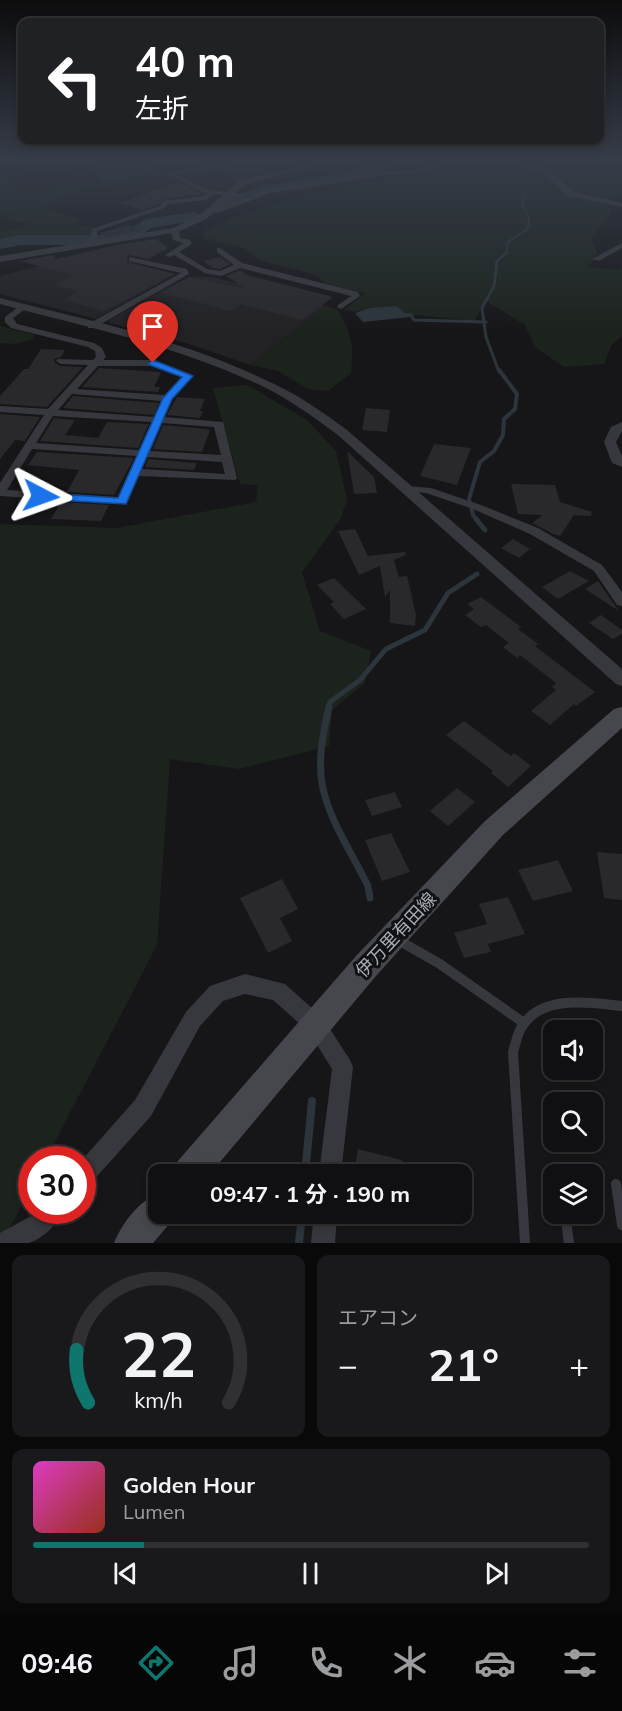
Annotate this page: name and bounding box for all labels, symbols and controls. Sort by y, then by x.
text: 40 m [135,35,235,88]
icon: left [36,42,114,120]
text: 左折 [135,91,189,125]
pin [127,301,178,363]
icon: arrive [136,310,169,343]
position arrow [9,464,73,528]
street label: 伊万里有田線 [350,887,441,982]
map controls [543,1020,603,1224]
button: sound [543,1020,603,1080]
button: search [543,1092,603,1152]
speed limit sign: 30 [18,1146,96,1224]
button: layers [543,1164,603,1224]
text: 09:47 · 1 分 · 190 m [210,1180,410,1208]
text: エアコン [338,1305,418,1330]
text: 22 [121,1314,196,1393]
text: 21° [428,1336,499,1392]
text: − [338,1344,358,1385]
text: + [569,1344,589,1385]
text: km/h [134,1386,183,1413]
text: Golden Hour [123,1471,255,1499]
text: Lumen [123,1499,185,1524]
icon: previous [109,1557,142,1590]
icon: pause [294,1557,327,1590]
icon: next [480,1557,513,1590]
icon: directions [135,1642,177,1684]
icon: music [220,1642,262,1684]
icon: phone [305,1642,347,1684]
icon: climate [389,1642,431,1684]
icon: car [474,1642,516,1684]
icon: filters [559,1642,601,1684]
text: 09:46 [21,1646,93,1680]

